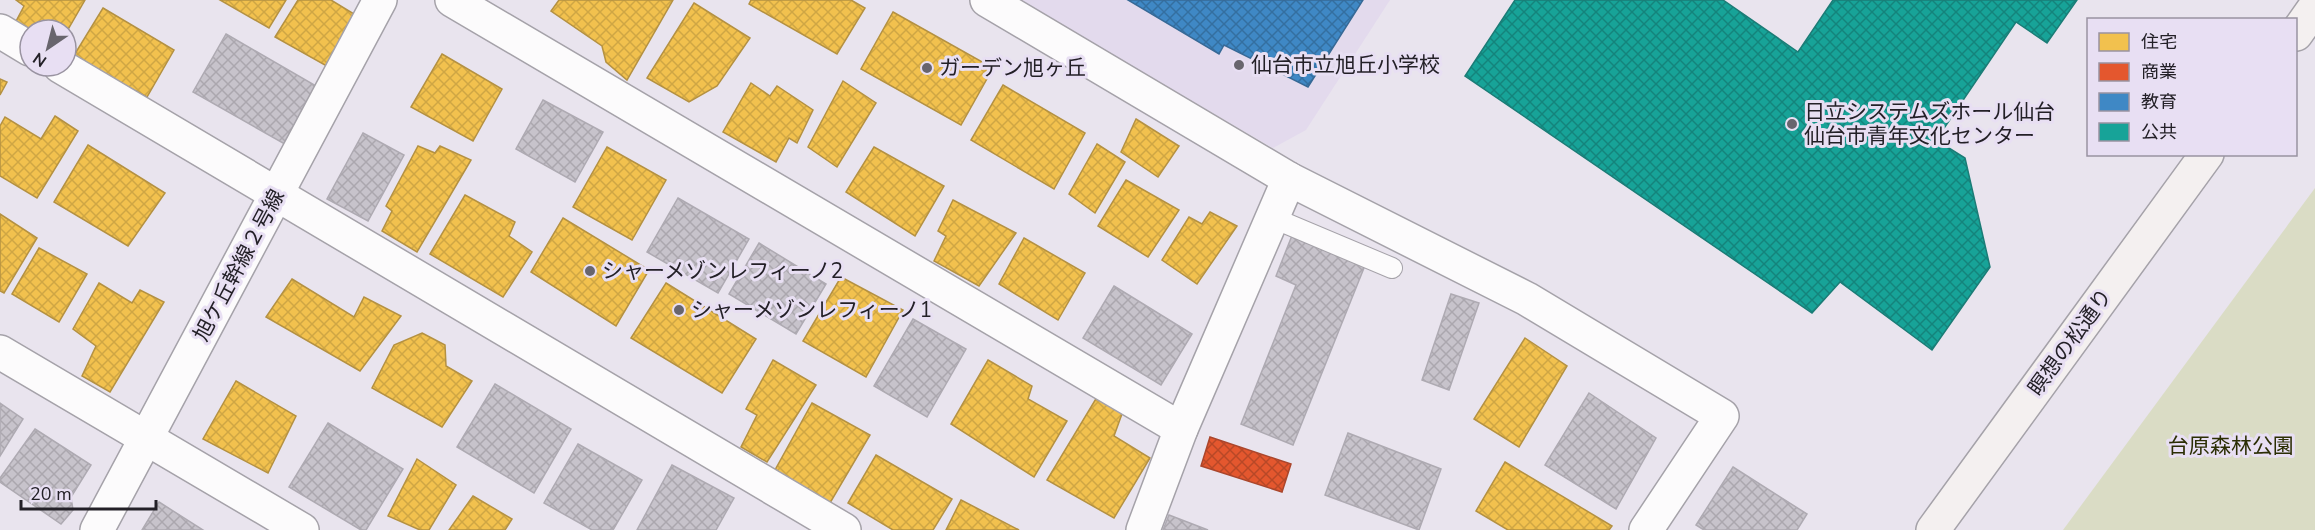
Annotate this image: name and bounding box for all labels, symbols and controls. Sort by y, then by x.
north arrow [18,18,78,78]
legend [2087,18,2297,156]
text: 住宅 [2141,30,2177,54]
text: N [29,47,51,72]
place label: 仙台市立旭丘小学校 [1251,51,1440,79]
place label: ガーデン旭ヶ丘 [939,54,1086,82]
marker: 仙台市立旭丘小学校 [1232,58,1246,72]
text: 商業 [2141,60,2177,84]
marker: ガーデン旭ヶ丘 [920,61,934,75]
text: 教育 [2141,90,2177,114]
place label: 日立システムズホール仙台 仙台市青年文化センター [1804,98,2055,150]
marker: 日立システムズホール仙台 仙台市青年文化センター [1785,117,1799,131]
text: 公共 [2141,120,2177,144]
street label: 旭ケ丘幹線２号線 [187,184,291,346]
place label: シャーメゾンレフィーノ2 [602,257,843,285]
marker: シャーメゾンレフィーノ2 [583,264,597,278]
street label: 瞑想の松通り [2022,283,2118,401]
place label: シャーメゾンレフィーノ1 [691,296,932,324]
marker: シャーメゾンレフィーノ1 [672,303,686,317]
park label: 台原森林公園 [2168,432,2294,460]
scale bar [21,473,156,511]
text: 20 m [30,482,72,506]

